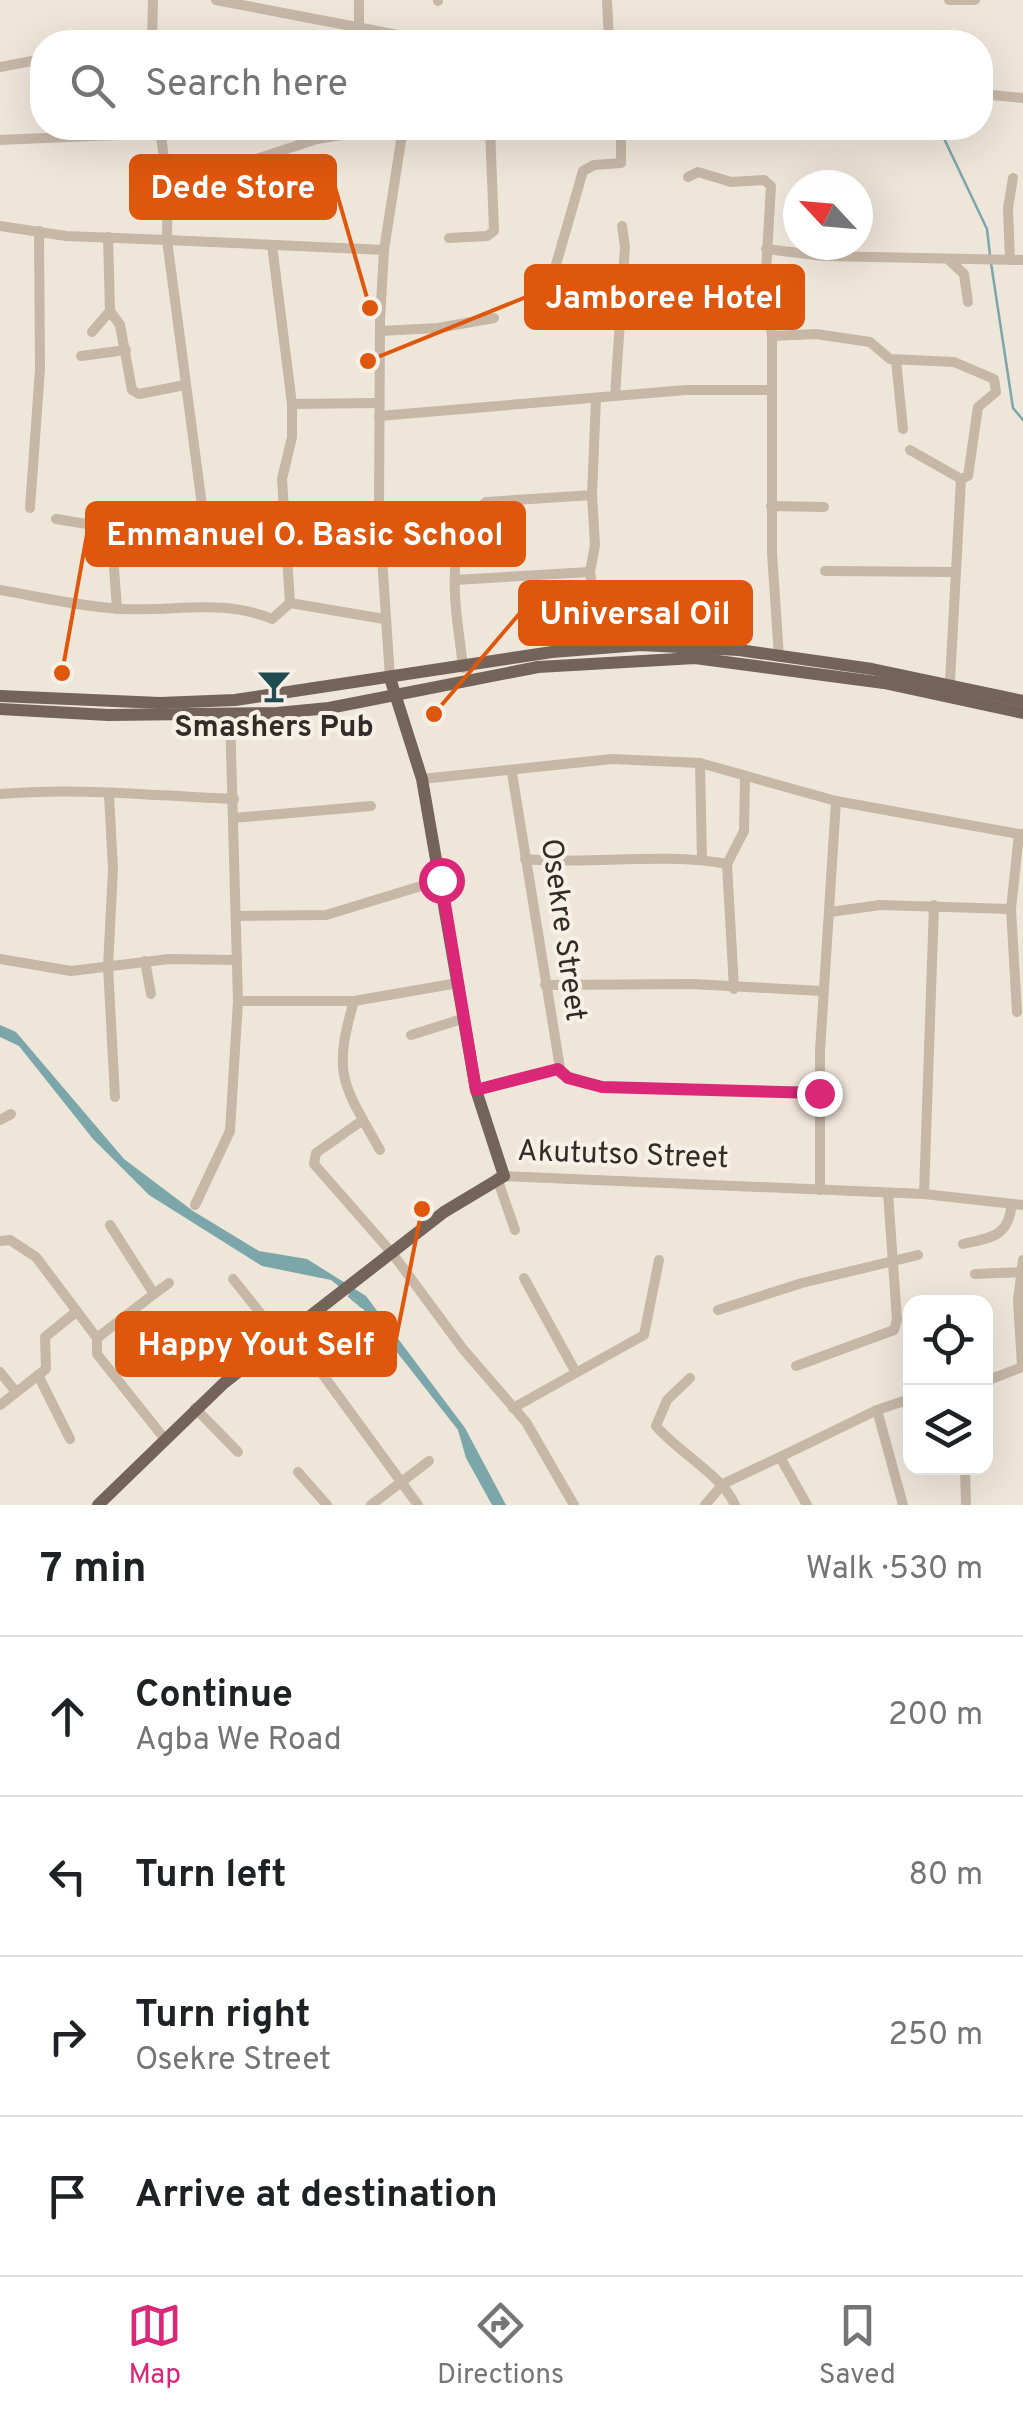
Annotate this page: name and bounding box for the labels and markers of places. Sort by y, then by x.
callout: Dede Store [131,156,335,218]
callout: Jamboree Hotel [526,266,803,328]
callout: Emmanuel O. Basic School [87,503,524,565]
callout: Universal Oil [520,582,751,644]
bar icon: Smashers Pub [255,667,293,705]
place label: Smashers Pub [174,710,374,747]
callout: Happy Yout Self [117,1313,395,1375]

